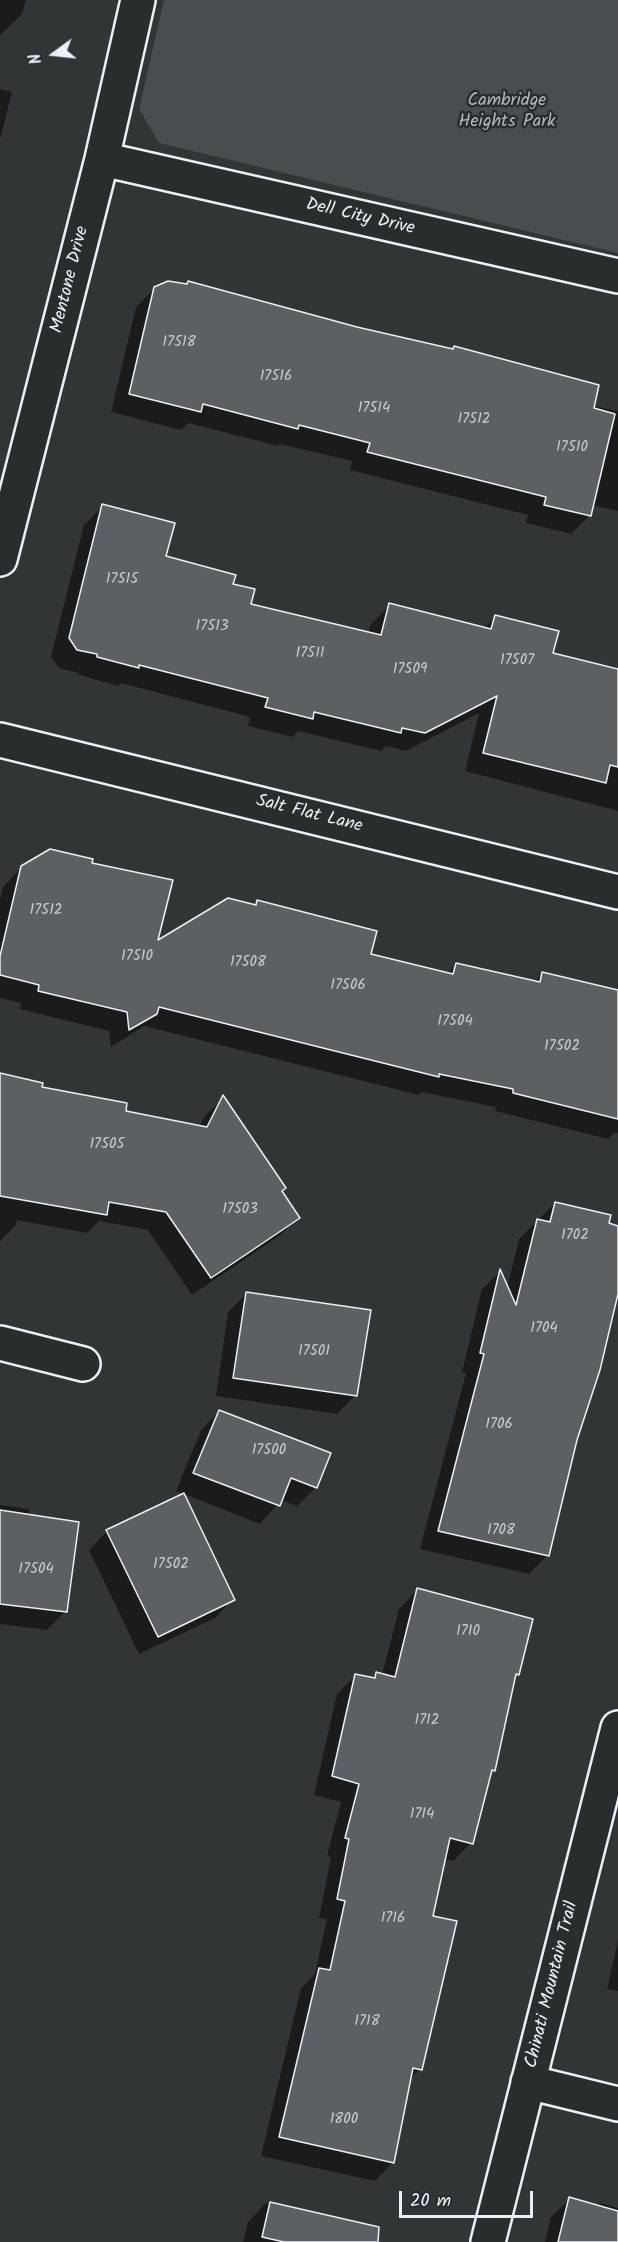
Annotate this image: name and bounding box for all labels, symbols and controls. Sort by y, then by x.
north arrow [24,24,84,84]
text: N [23,51,50,67]
park label: Cambridge Heights Park [458,91,556,134]
street label: Dell City Drive [303,195,417,241]
street label: Mentone Drive [47,224,95,336]
house number: 17518 [162,334,196,352]
house number: 17516 [260,368,292,386]
house number: 17514 [358,400,390,418]
house number: 17512 [457,411,491,429]
house number: 17510 [556,439,588,457]
house number: 17515 [106,571,138,589]
house number: 17513 [196,618,228,636]
house number: 17511 [295,645,325,663]
house number: 17507 [500,652,534,670]
house number: 17509 [393,661,427,679]
street label: Salt Flat Lane [254,791,364,839]
house number: 17512 [29,902,63,920]
house number: 17510 [121,948,153,966]
house number: 17508 [230,954,266,972]
house number: 17506 [330,977,366,995]
house number: 17504 [437,1013,473,1031]
house number: 17502 [544,1038,580,1056]
house number: 17505 [89,1136,125,1154]
house number: 17503 [222,1201,258,1219]
house number: 1702 [561,1227,589,1245]
house number: 1704 [530,1320,558,1338]
house number: 17501 [298,1343,330,1361]
house number: 1706 [485,1416,513,1434]
house number: 17500 [252,1442,286,1460]
house number: 1708 [487,1522,515,1540]
house number: 17502 [153,1556,189,1574]
house number: 17504 [18,1561,54,1579]
house number: 1710 [456,1623,480,1641]
house number: 1712 [414,1712,440,1730]
house number: 1714 [410,1806,434,1824]
street label: Chinati Mountain Trail [522,1899,584,2071]
house number: 1716 [381,1910,405,1928]
house number: 1718 [354,2013,380,2031]
house number: 1800 [330,2111,358,2129]
scale bar [402,2179,536,2217]
text: 20 m [410,2187,451,2216]

